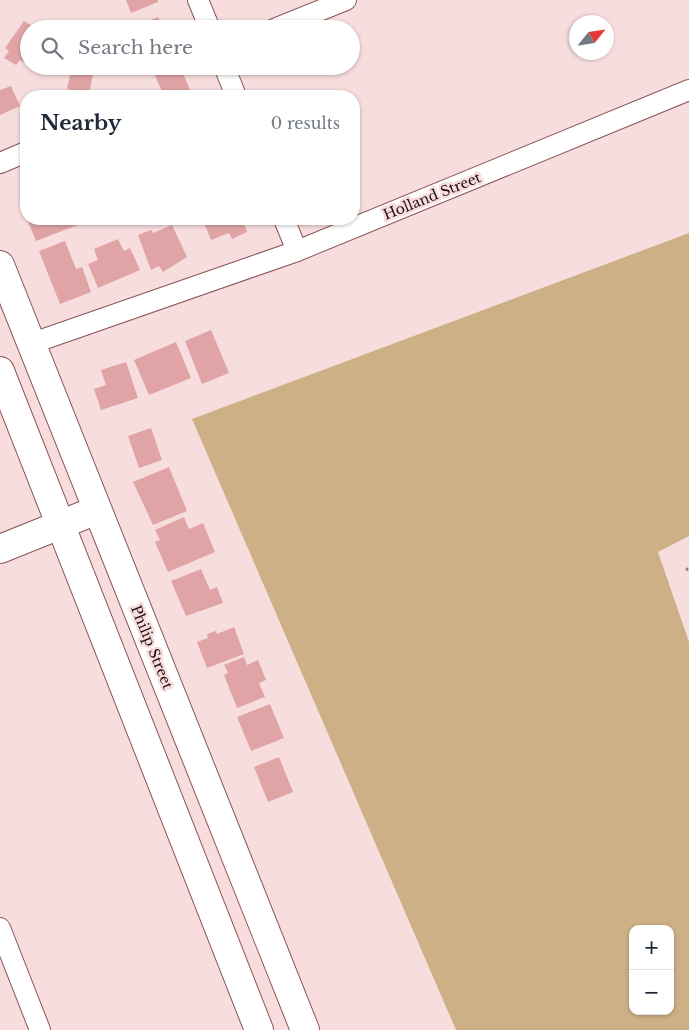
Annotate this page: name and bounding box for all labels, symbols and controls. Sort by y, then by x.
north arrow [569,15,614,60]
search box [20,20,360,75]
icon: search [38,34,66,62]
text: Search here [78,36,193,59]
text: Nearby [40,110,121,136]
text: 0 results [271,113,340,133]
street label: Holland Street [381,168,484,224]
street label: Philip Street [127,602,177,692]
map controls [629,925,674,1015]
button: + [629,925,674,970]
button: − [629,970,674,1015]

